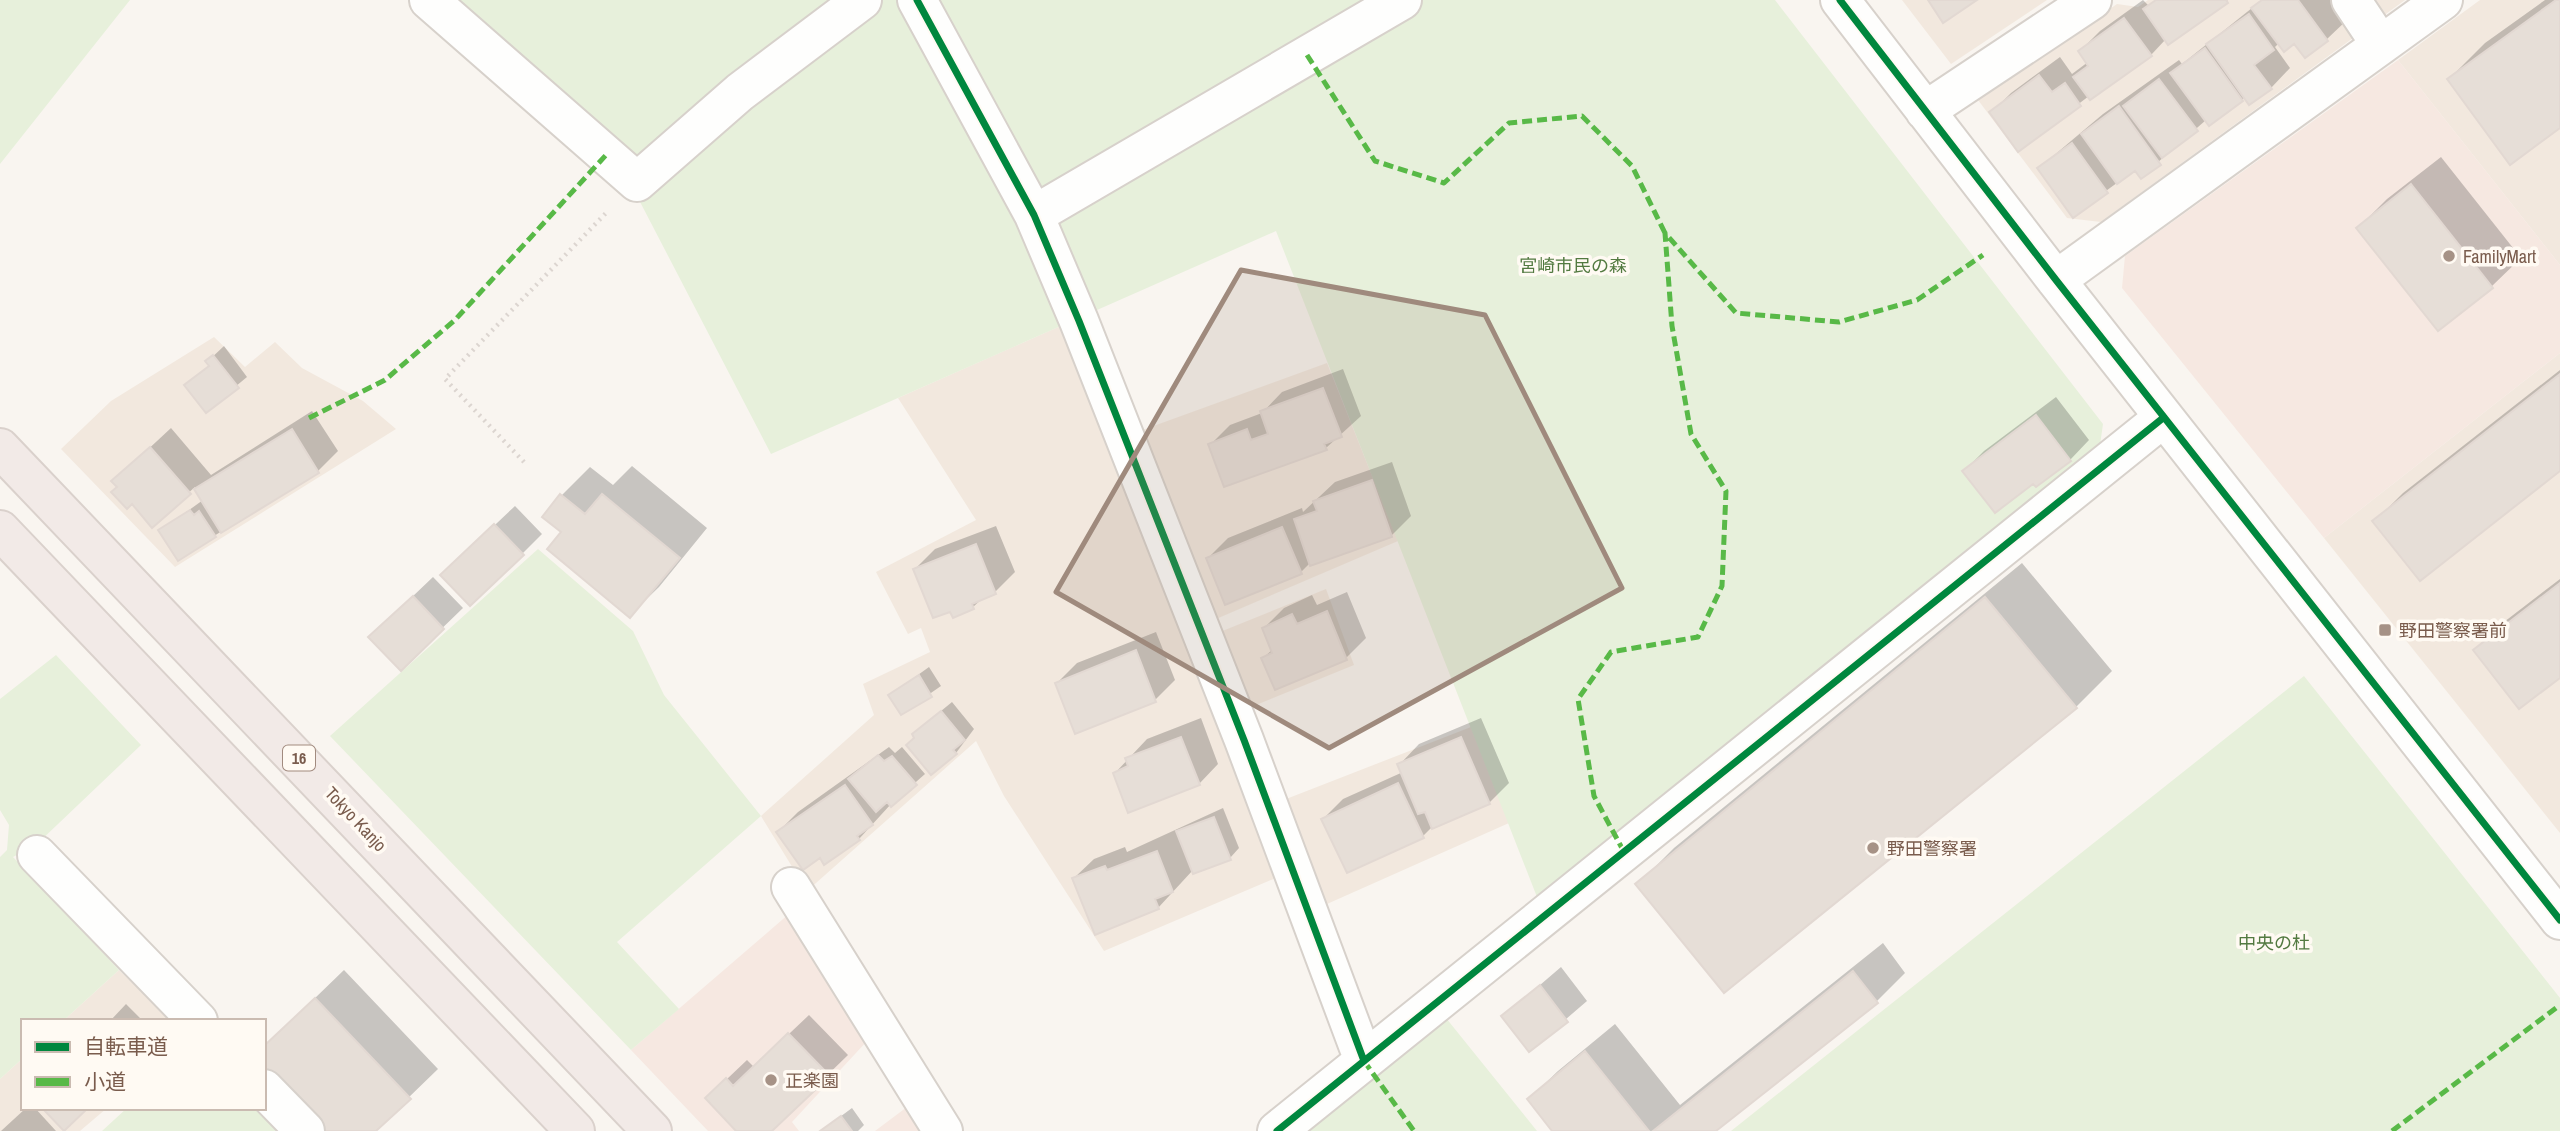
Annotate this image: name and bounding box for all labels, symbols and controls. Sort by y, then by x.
place label: FamilyMart [2463,244,2536,269]
marker: FamilyMart [2441,248,2457,264]
park label: 宮崎市民の森 [1519,253,1627,278]
place label: 野田警察署前 [2399,618,2507,643]
marker: 野田警察署前 [2377,622,2393,638]
road number: 16 [283,746,315,771]
street label: Tokyo Kanjo [319,781,393,857]
place label: 野田警察署 [1887,836,1977,861]
marker: 野田警察署 [1865,840,1881,856]
park label: 中央の杜 [2238,930,2310,955]
legend [21,1019,266,1110]
text: 自転車道 [84,1032,168,1061]
text: 小道 [84,1067,126,1096]
place label: 正楽園 [785,1068,839,1093]
marker: 正楽園 [763,1072,779,1088]

